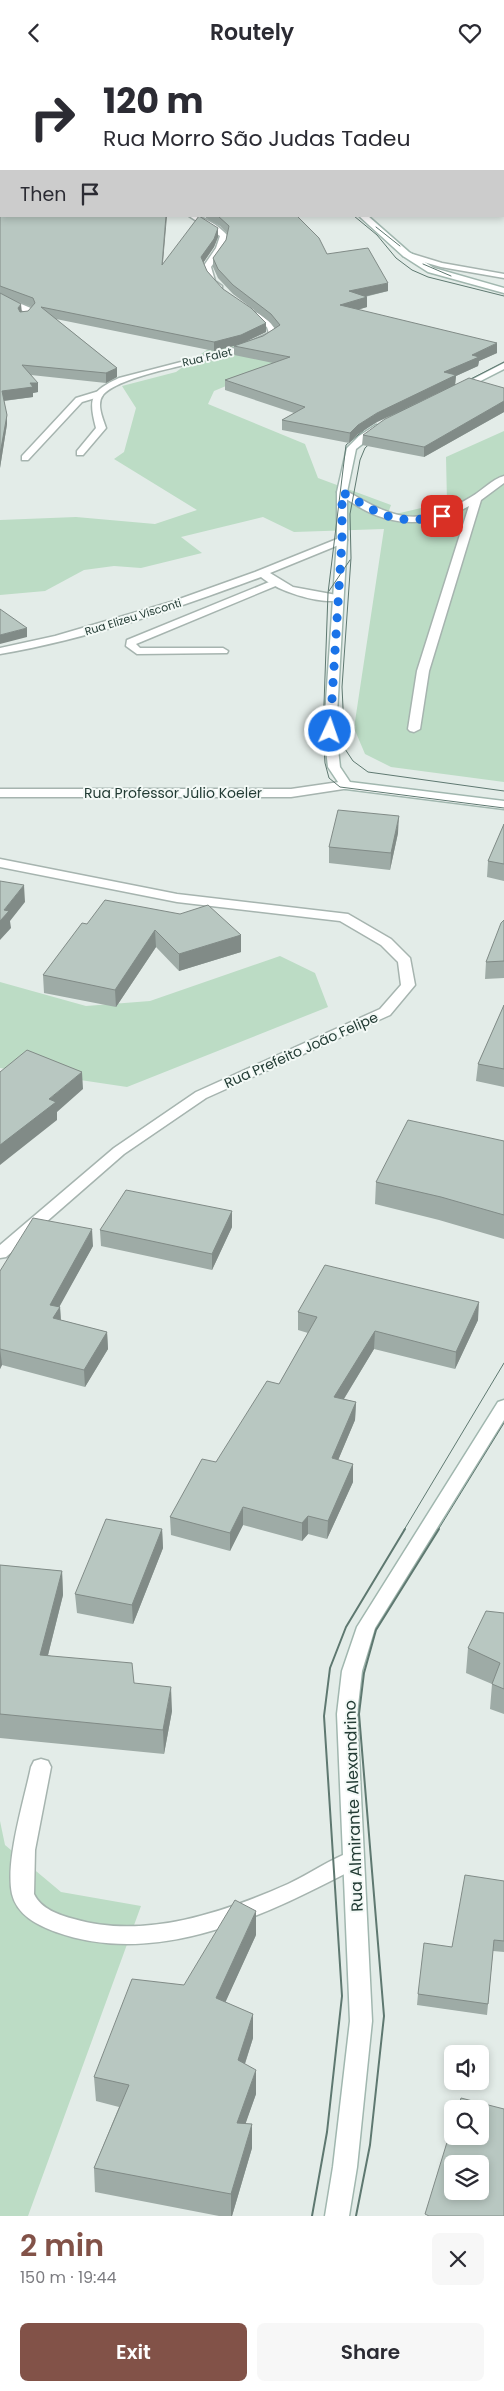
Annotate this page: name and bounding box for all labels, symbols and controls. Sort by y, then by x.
text: Routely [210,17,294,48]
icon: back [20,19,48,47]
icon: heart [456,19,484,47]
text: 120 m [103,76,203,125]
icon: right [20,85,85,150]
text: Rua Morro São Judas Tadeu [103,123,411,154]
icon: arrive [76,180,104,208]
text: Then [20,181,66,208]
street label: Rua Falet [181,344,233,370]
pin [421,495,463,537]
icon: arrive [428,502,456,530]
street label: Rua Elizeu Visconti [83,595,184,639]
position arrow [303,704,355,756]
street label: Rua Professor Júlio Koeler [84,783,262,803]
street label: Rua Prefeito João Felipe [221,1007,381,1093]
street label: Rua Almirante Alexandrino [338,1700,369,1912]
map controls [444,2045,489,2200]
button: sound [444,2045,489,2090]
button: search [444,2100,489,2145]
button: layers [444,2155,489,2200]
text: 2 min [20,2224,104,2267]
button: close [432,2233,484,2285]
text: 150 m · 19:44 [20,2266,117,2289]
button: Exit [20,2323,247,2381]
button: Share [257,2323,484,2381]

